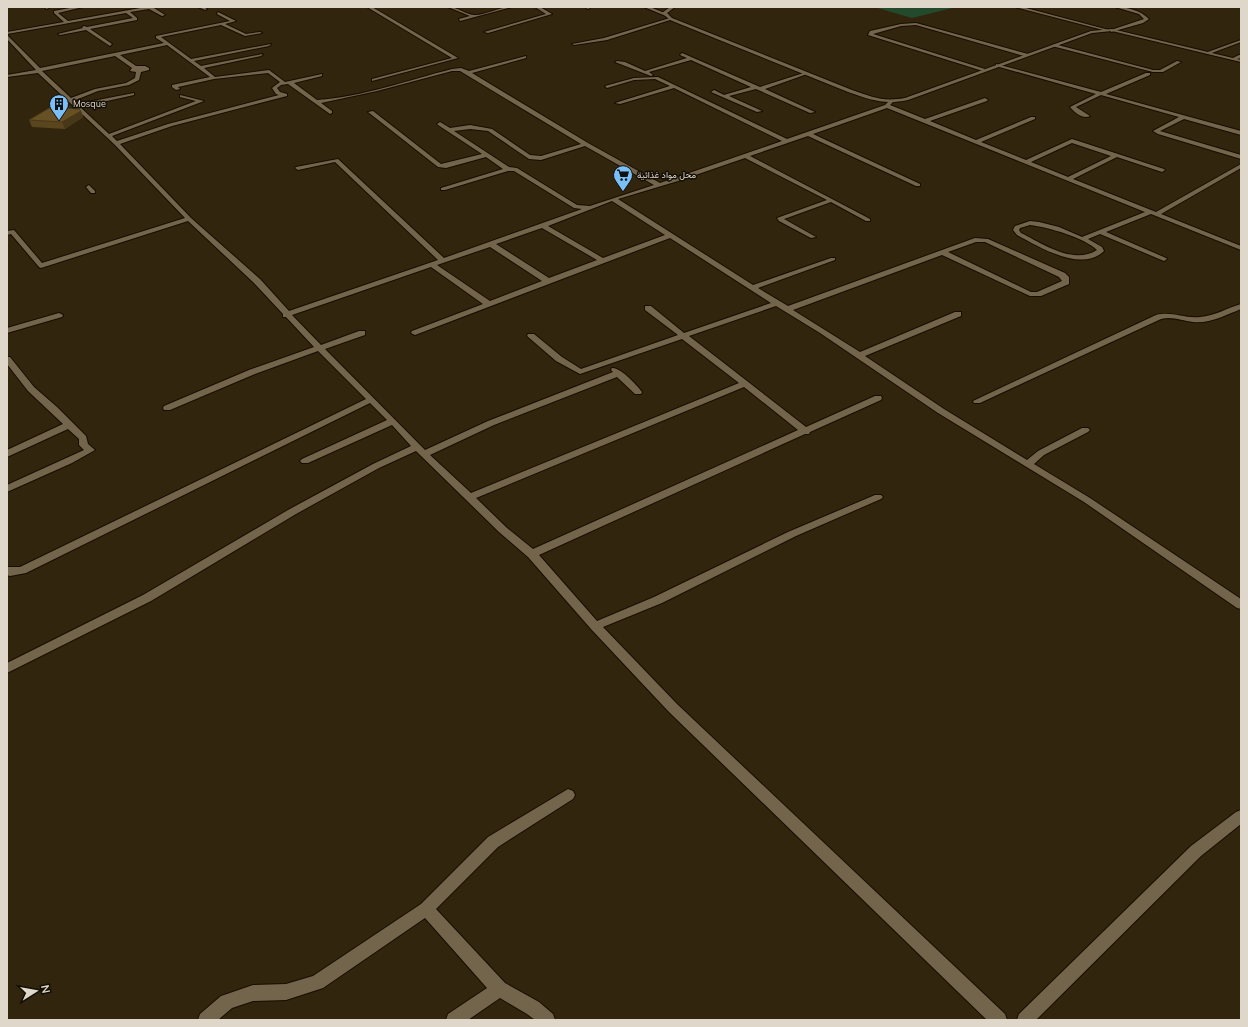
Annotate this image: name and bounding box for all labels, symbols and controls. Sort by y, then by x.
building icon: Mosque [48,93,70,121]
place label: Mosque [73,98,106,109]
supermarket icon: محل مواد غذائية [612,164,634,192]
place label: محل مواد غذائية [637,169,696,181]
north arrow [16,971,56,1011]
text: N [38,984,53,995]

